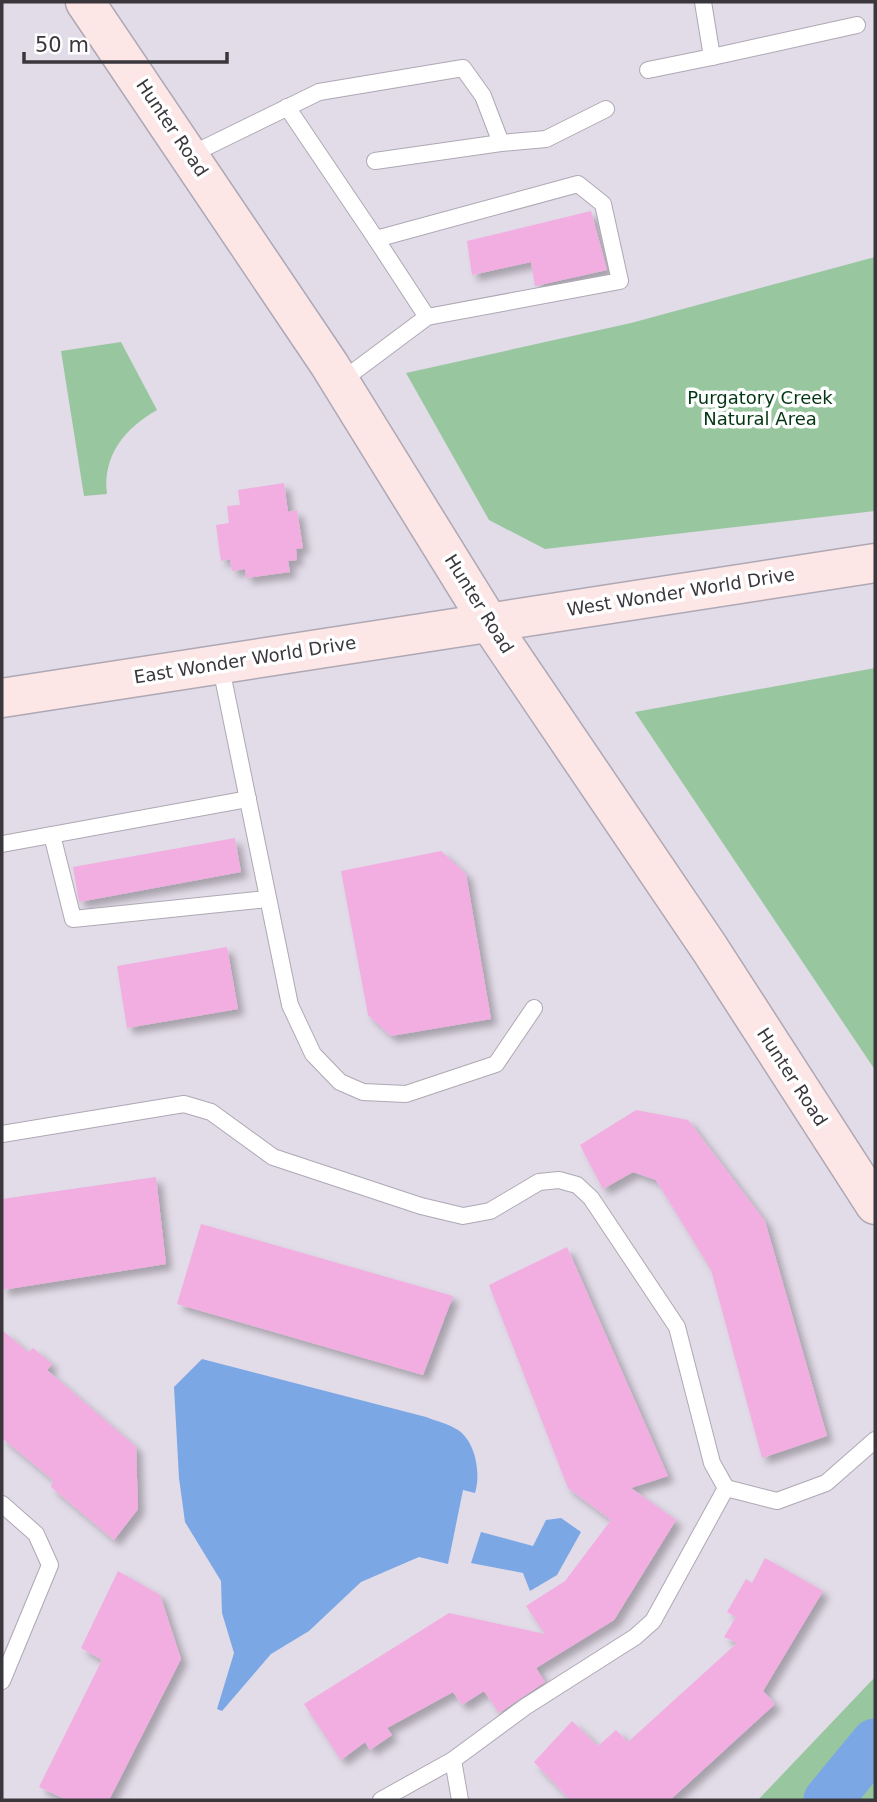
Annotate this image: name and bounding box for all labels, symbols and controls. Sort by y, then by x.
scale bar [24,21,228,65]
text: 50 m [35,33,89,57]
street label: Hunter Road [132,75,213,180]
park label: Purgatory Creek Natural Area [687,387,833,429]
street label: Hunter Road [441,550,518,657]
street label: West Wonder World Drive [566,563,796,620]
street label: East Wonder World Drive [132,632,358,687]
street label: Hunter Road [753,1024,832,1130]

